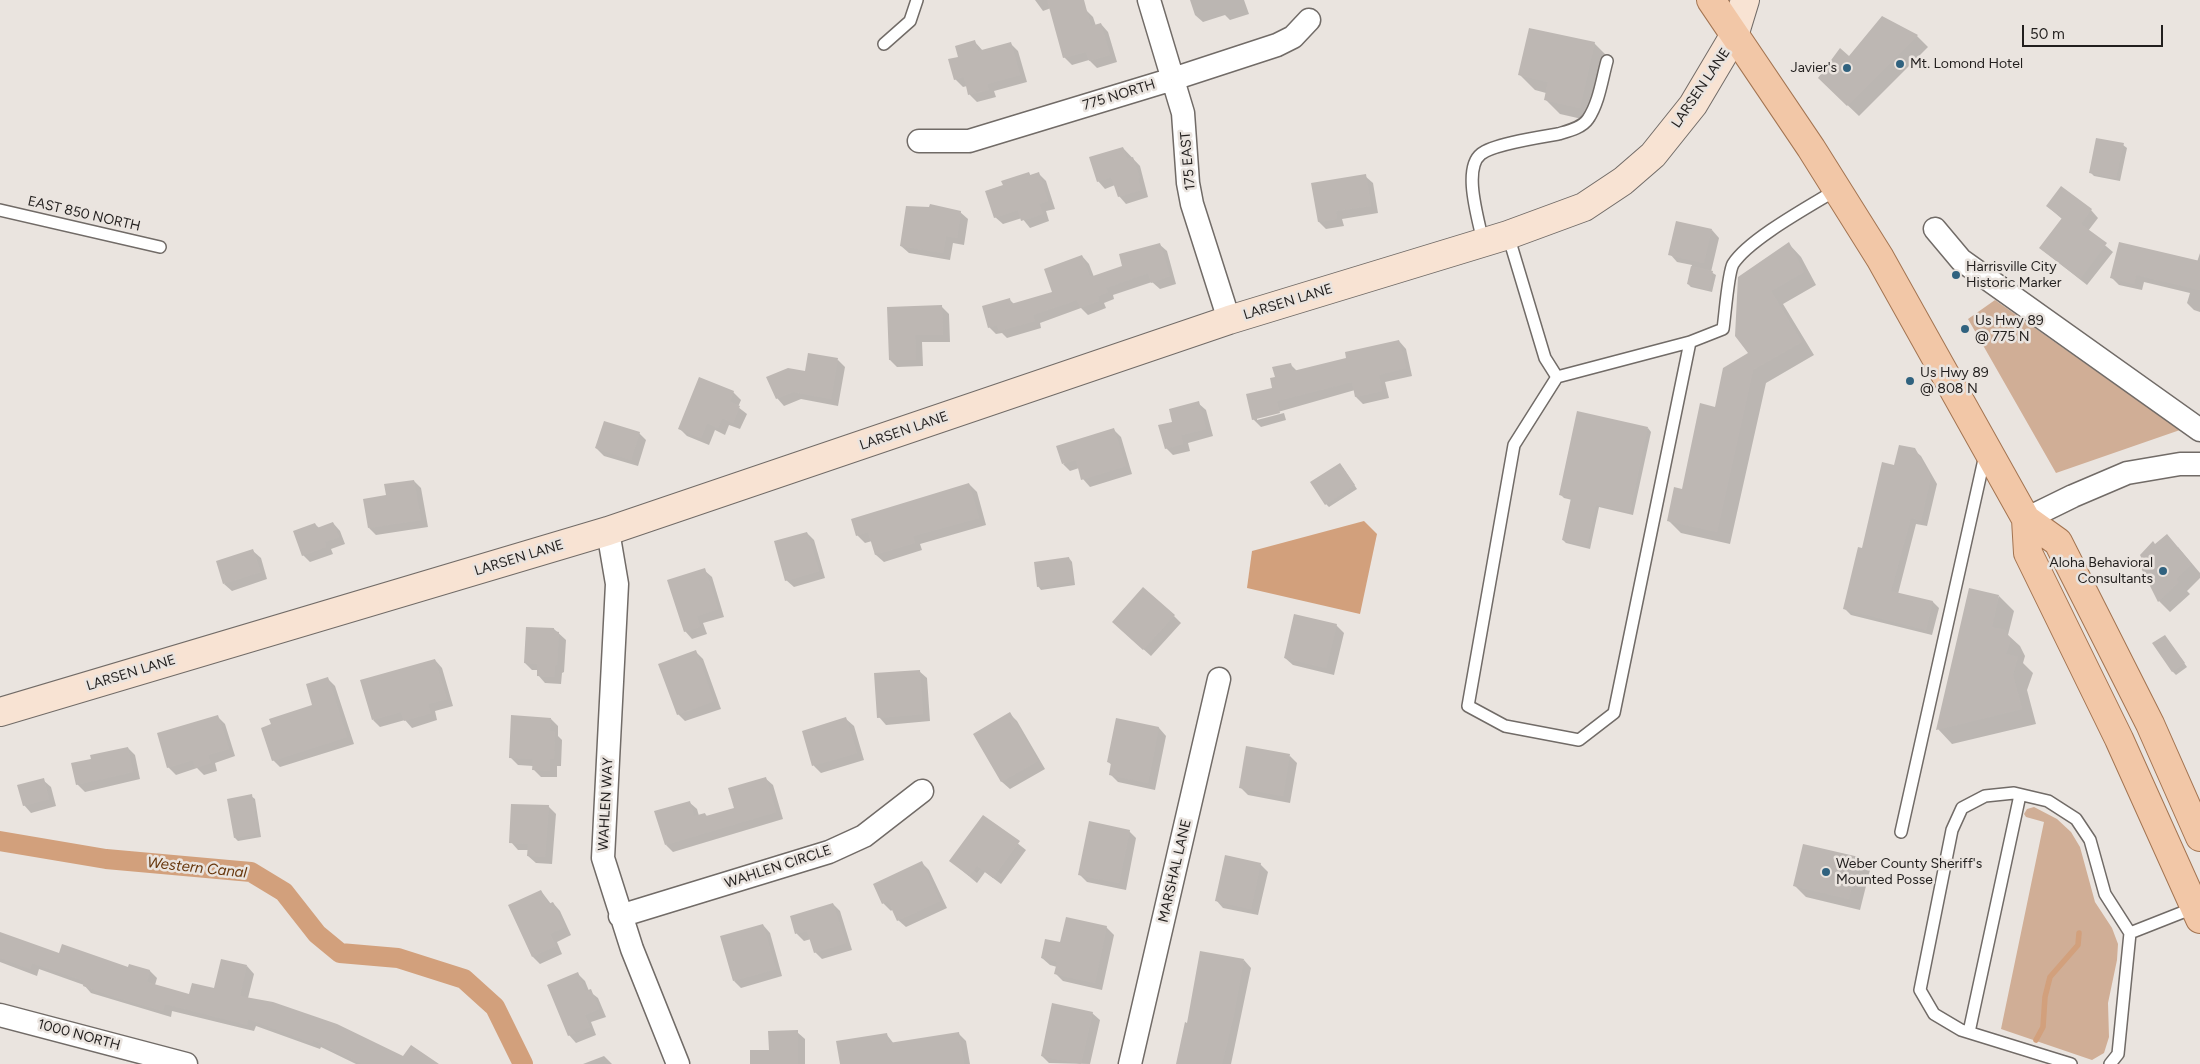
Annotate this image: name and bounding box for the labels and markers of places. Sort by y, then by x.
place label: Mt. Lomond Hotel [1910,56,2023,72]
marker: Mt. Lomond Hotel [1894,58,1906,70]
place label: Javier's [1791,60,1837,76]
marker: Javier's [1841,62,1853,74]
place label: Harrisville City Historic Marker [1966,259,2061,292]
marker: Harrisville City Historic Marker [1950,269,1962,281]
place label: Us Hwy 89 @ 775 N [1975,313,2044,346]
marker: Us Hwy 89 @ 775 N [1959,323,1971,335]
place label: Us Hwy 89 @ 808 N [1920,365,1989,398]
marker: Us Hwy 89 @ 808 N [1904,375,1916,387]
place label: Aloha Behavioral Consultants [2049,555,2153,588]
marker: Aloha Behavioral Consultants [2157,565,2169,577]
place label: Weber County Sheriff's Mounted Posse [1836,856,1982,889]
marker: Weber County Sheriff's Mounted Posse [1820,866,1832,878]

